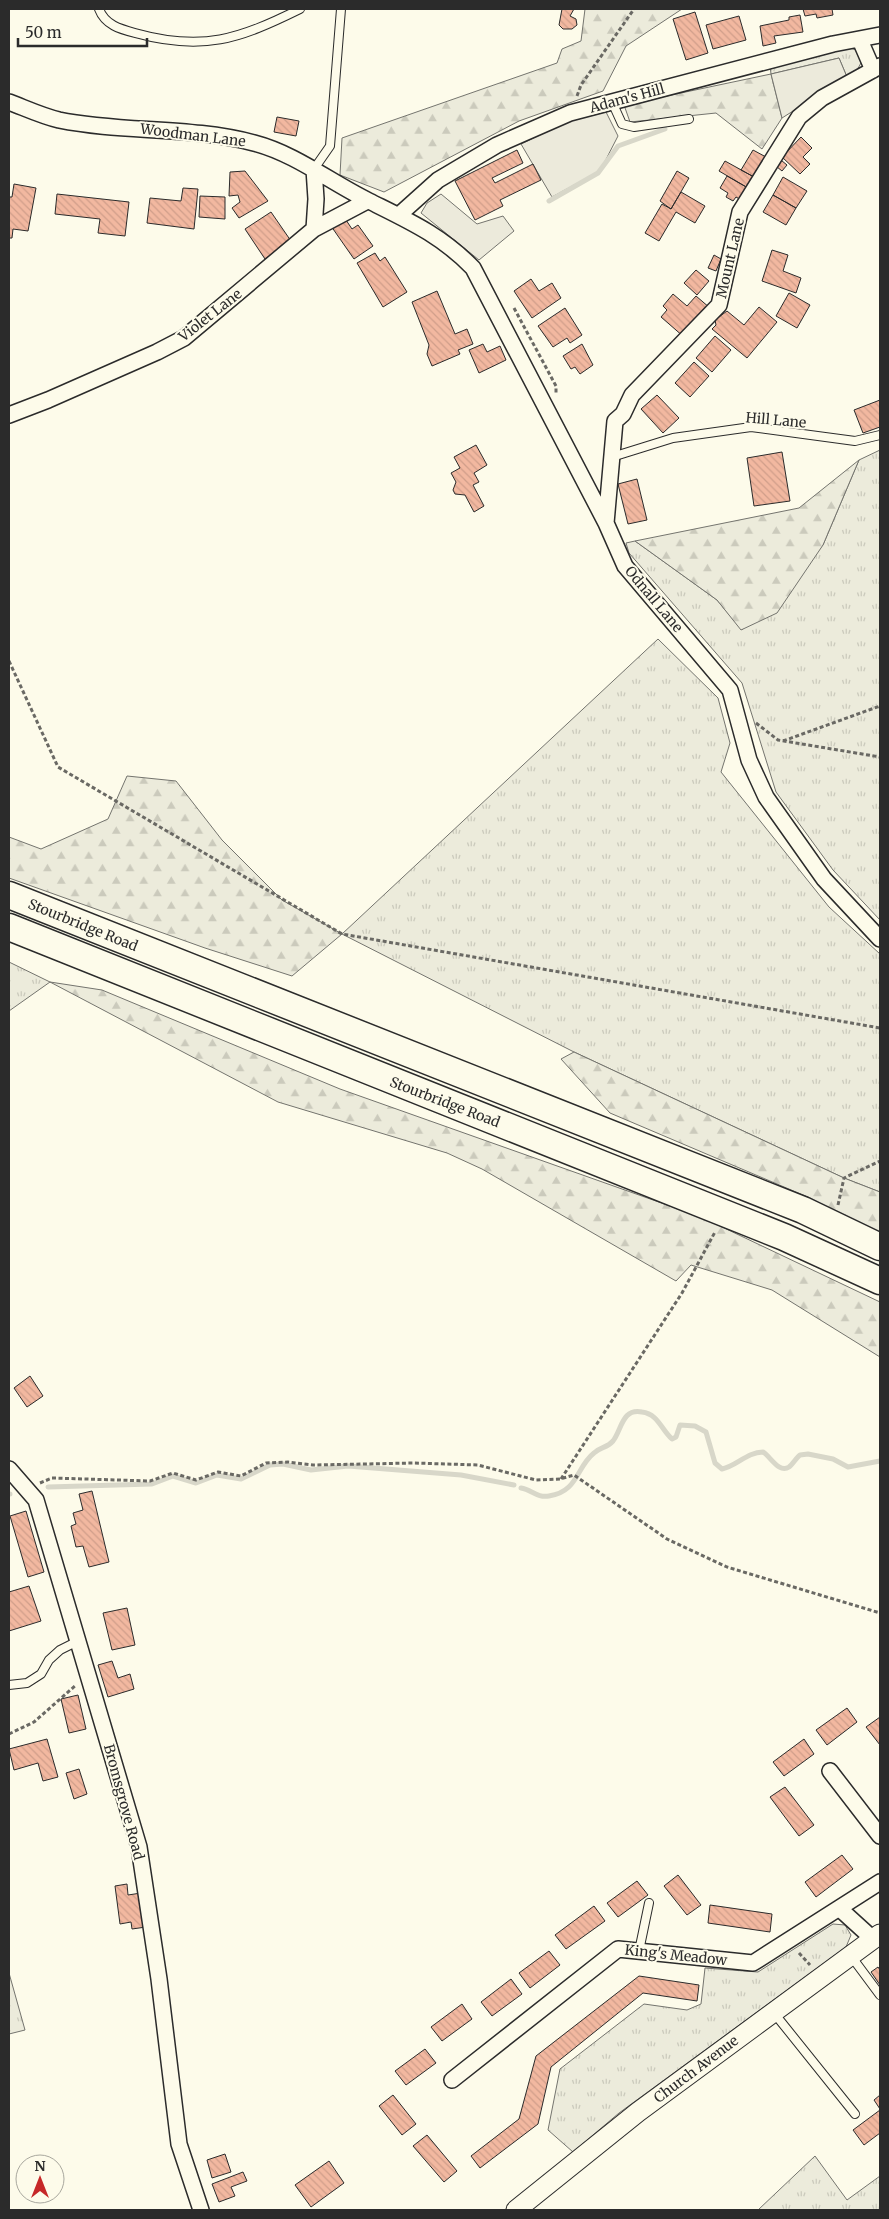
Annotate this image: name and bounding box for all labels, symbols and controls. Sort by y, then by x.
scale bar [18,15,146,47]
text: 50 m [25,23,62,42]
street label: Adam's Hill [587,79,667,117]
street label: Woodman Lane [138,119,247,150]
street label: Mount Lane [712,216,748,300]
street label: Violet Lane [174,285,245,346]
street label: Hill Lane [745,408,807,432]
street label: Odnall Lane [621,562,687,636]
street label: Stourbridge Road [25,895,141,955]
street label: Stourbridge Road [387,1073,503,1132]
street label: Bromsgrove Road [100,1742,148,1862]
street label: King's Meadow [624,1941,728,1969]
street label: Church Avenue [650,2031,742,2107]
north arrow [15,2154,65,2204]
text: N [34,2157,46,2175]

